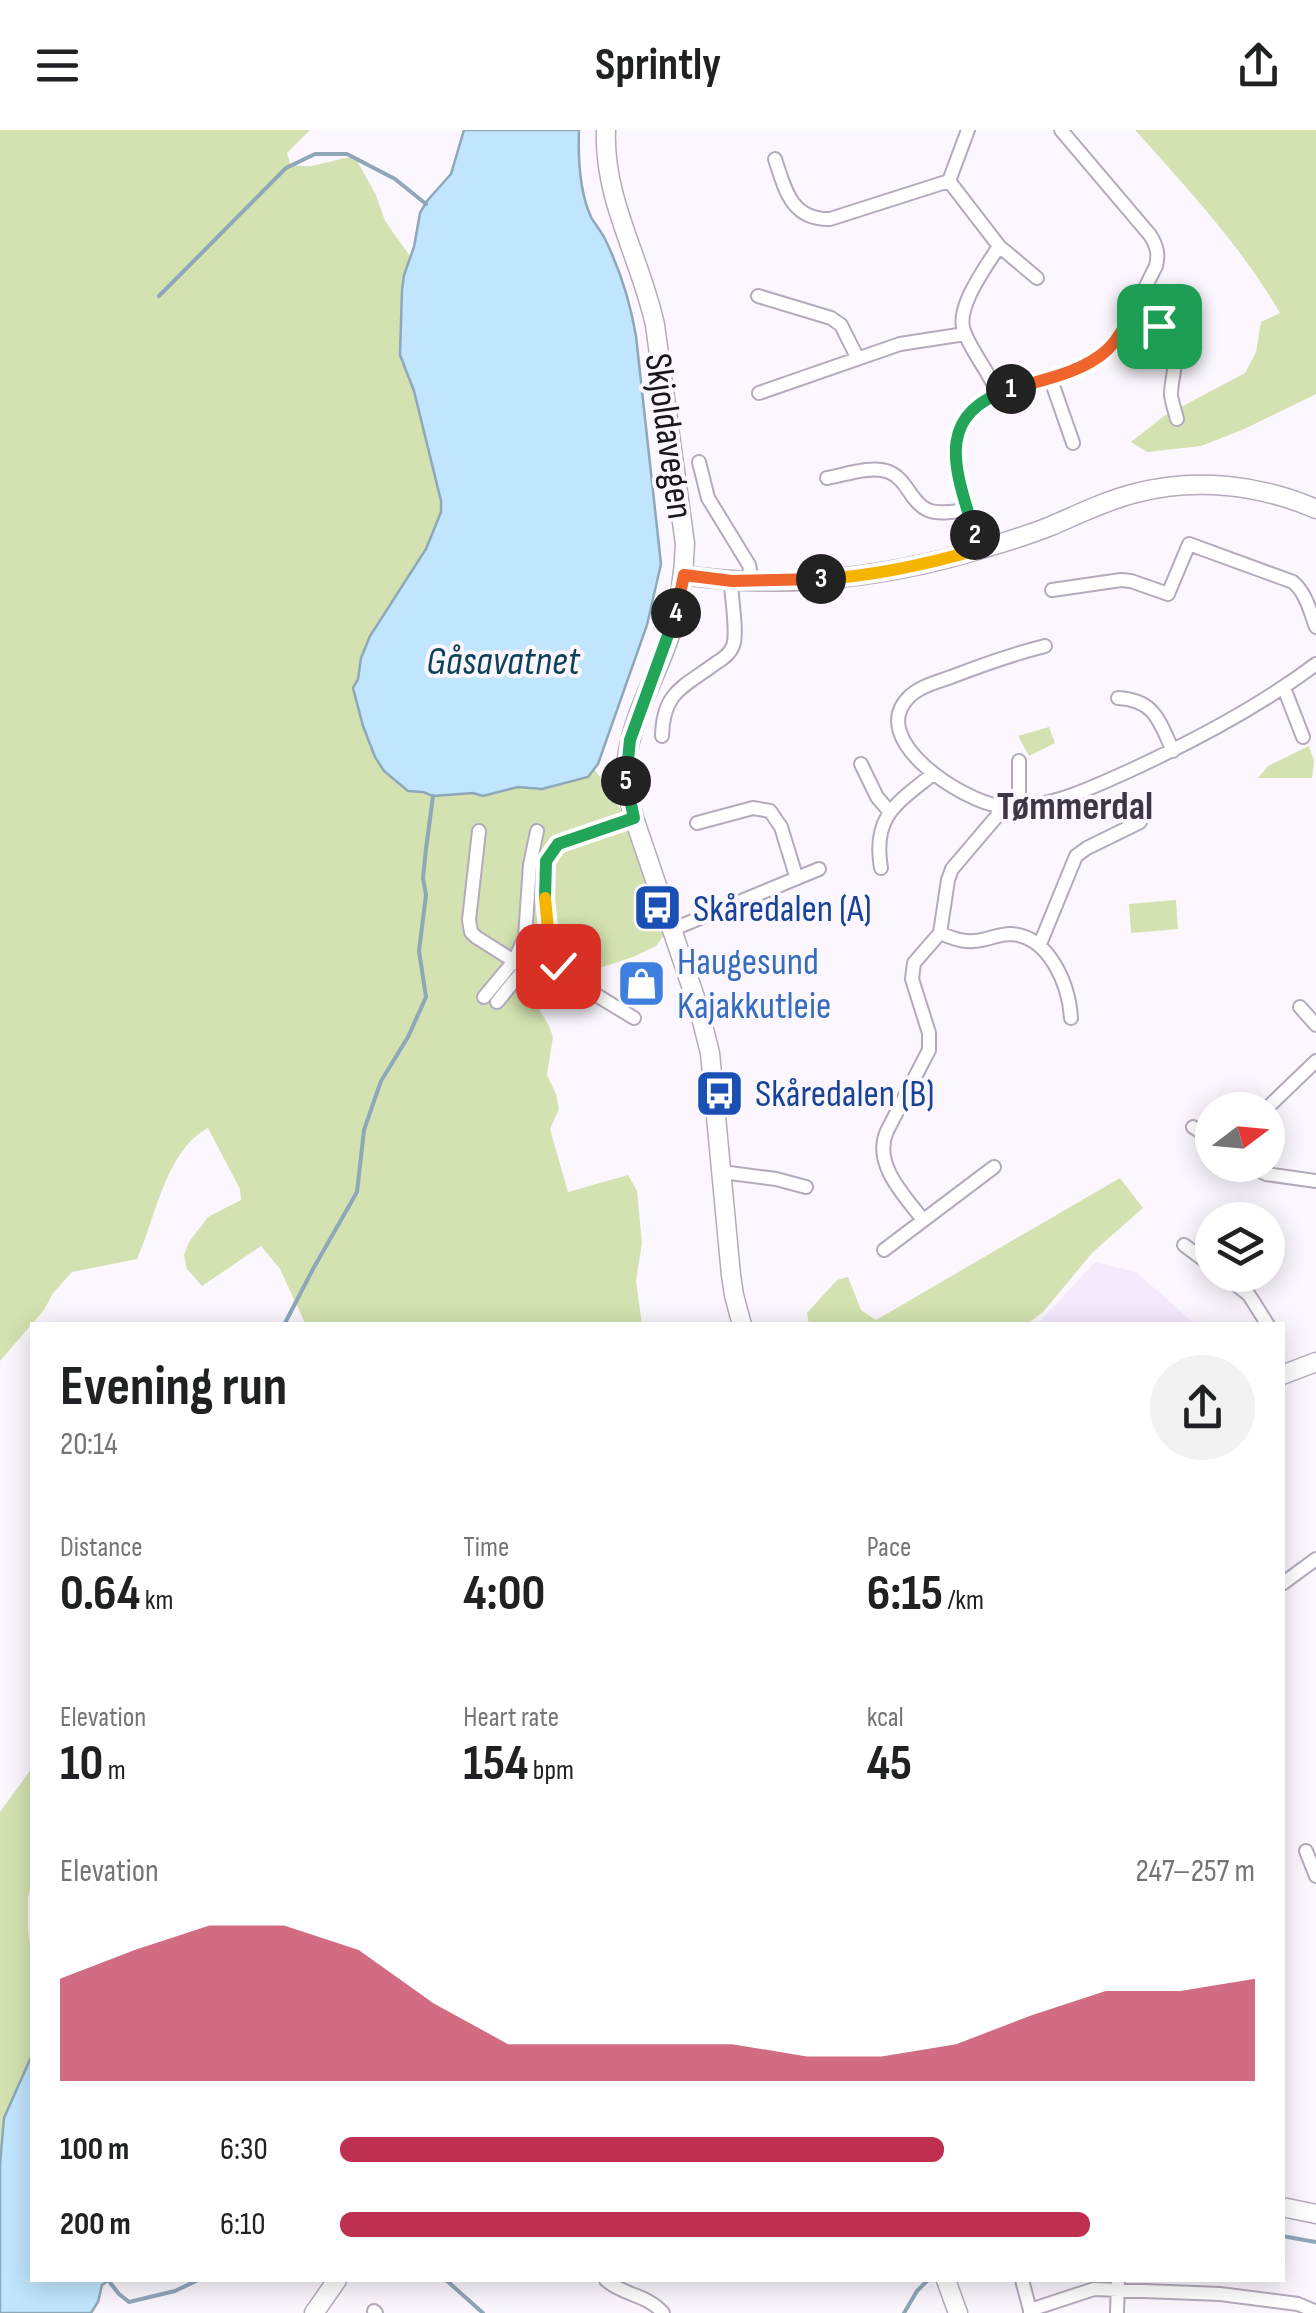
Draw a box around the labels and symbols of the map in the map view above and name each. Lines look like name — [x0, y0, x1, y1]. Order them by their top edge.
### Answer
pin — [1117, 284, 1202, 369]
street label: Skjoldavegen — [635, 350, 702, 522]
pin: 1 — [986, 364, 1036, 414]
pin: 2 — [950, 510, 1000, 560]
pin: 3 — [796, 554, 846, 604]
pin: 4 — [651, 588, 701, 638]
water label: Gåsavatnet — [426, 638, 581, 686]
pin: 5 — [601, 756, 651, 806]
district label: Tømmerdal — [997, 783, 1153, 831]
bus stop icon: Skåredalen (A) — [632, 882, 684, 934]
place label: Skåredalen (A) — [693, 887, 872, 932]
pin — [516, 924, 601, 1009]
place label: Haugesund Kajakkutleie — [677, 940, 831, 1029]
shop icon: Haugesund Kajakkutleie — [616, 957, 668, 1009]
bus stop icon: Skåredalen (B) — [694, 1067, 746, 1119]
place label: Skåredalen (B) — [755, 1072, 934, 1117]
north arrow — [1195, 1092, 1285, 1182]

